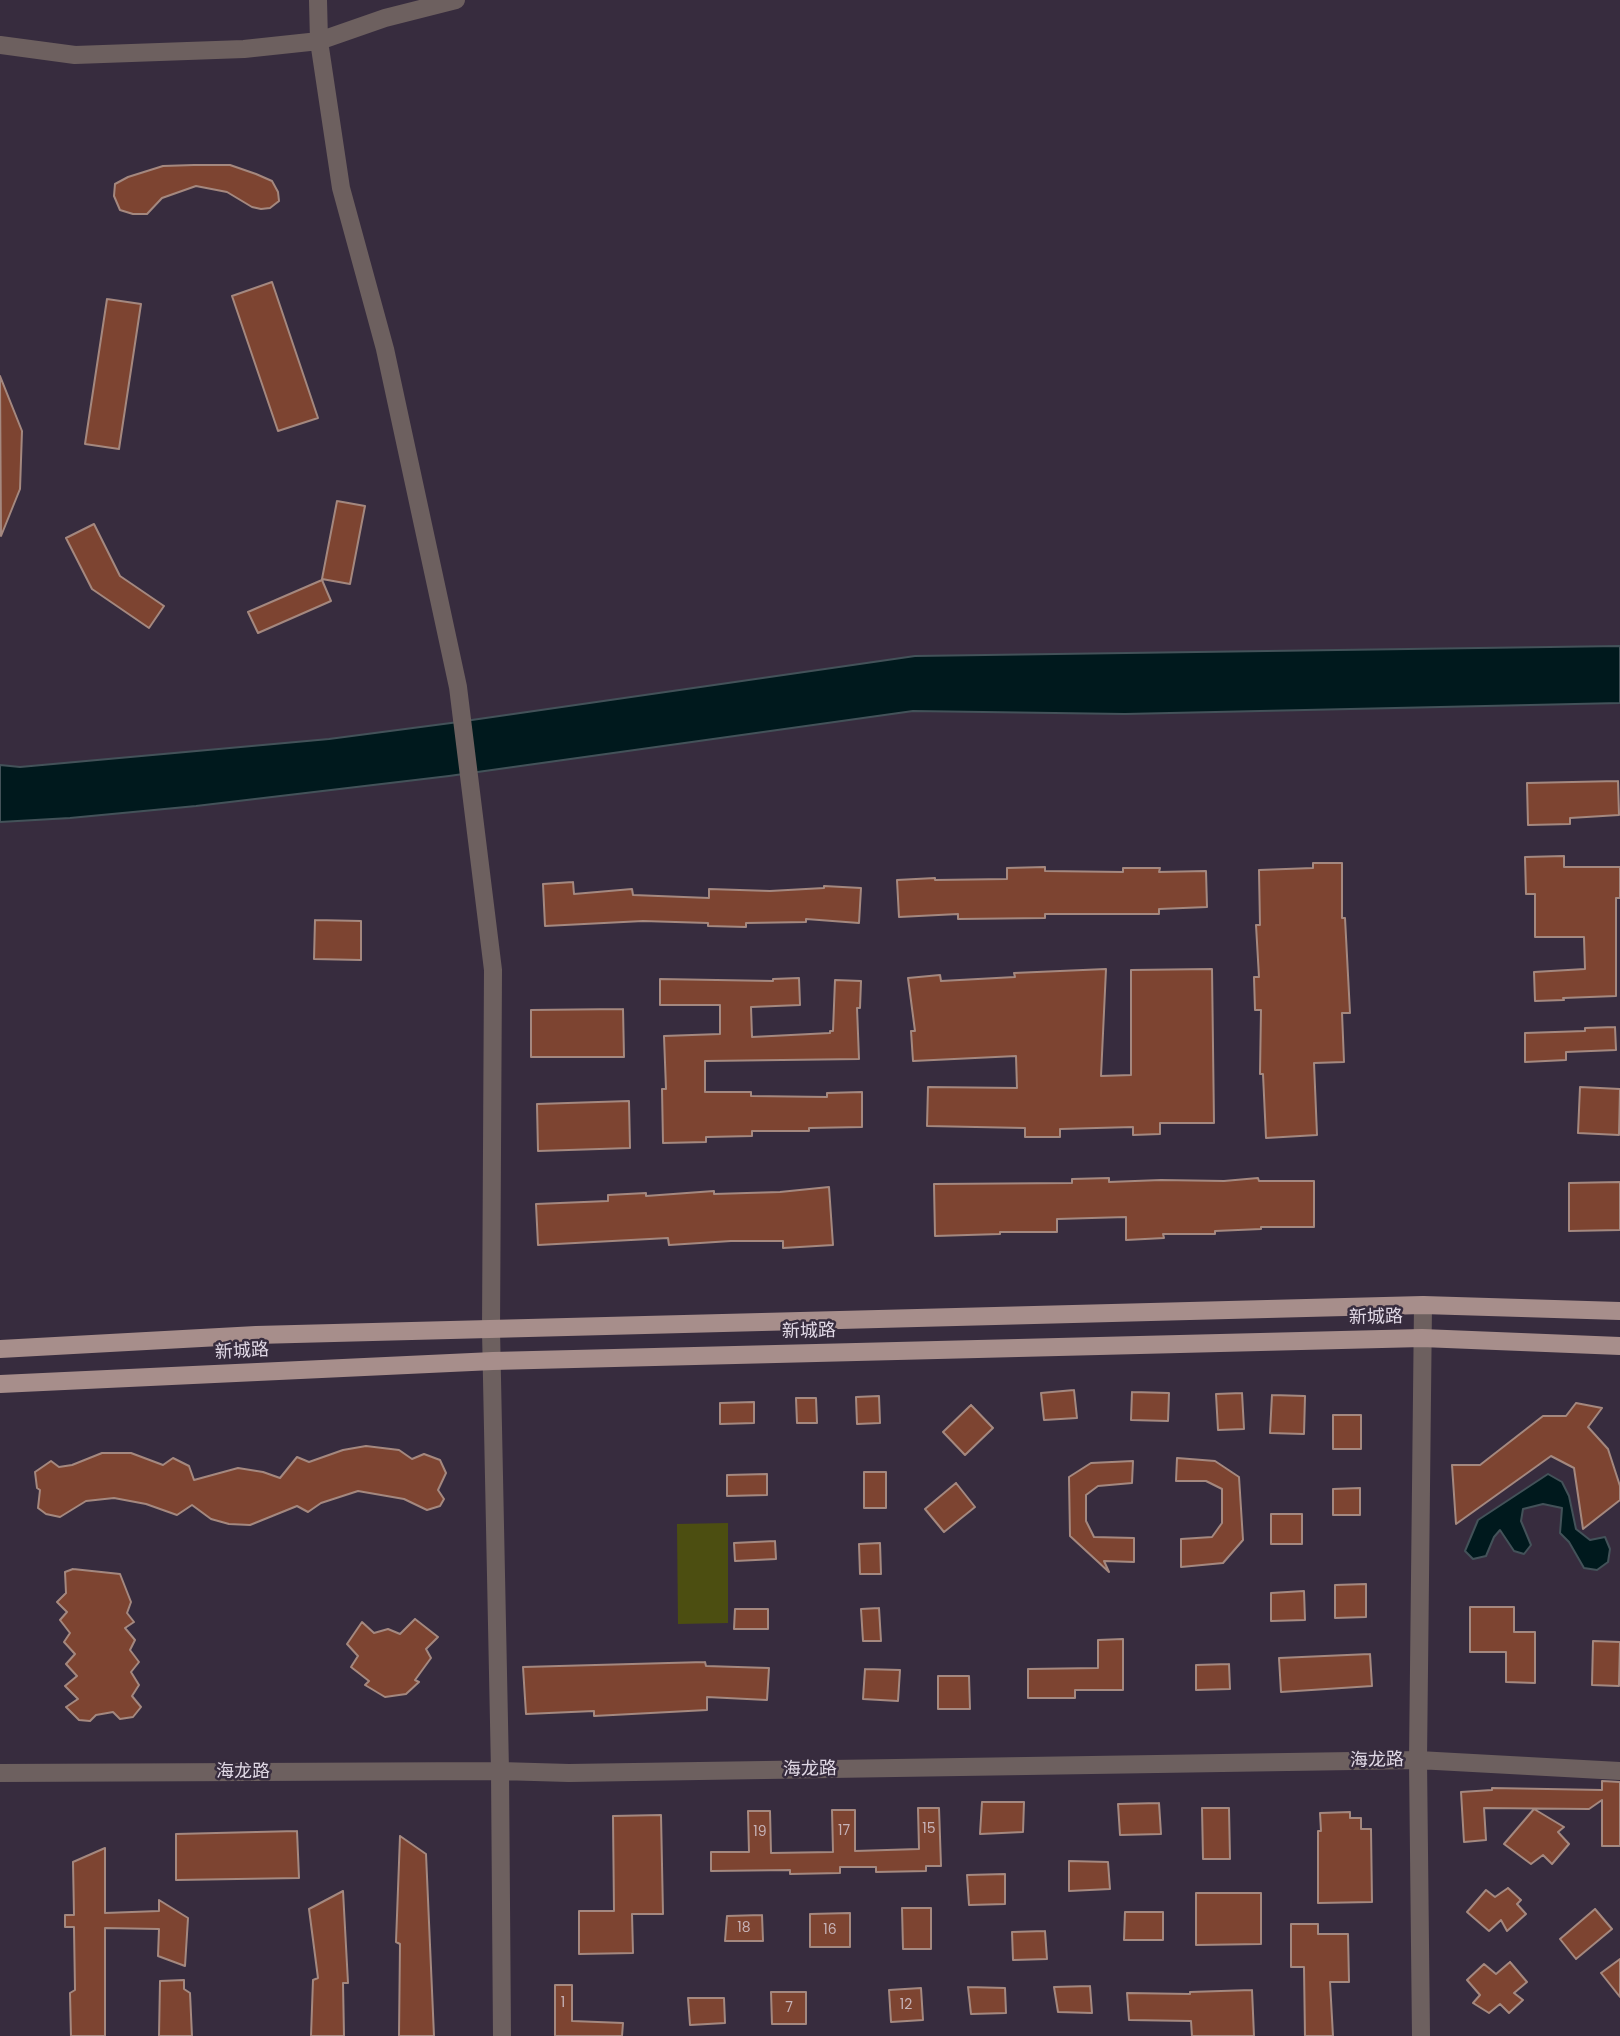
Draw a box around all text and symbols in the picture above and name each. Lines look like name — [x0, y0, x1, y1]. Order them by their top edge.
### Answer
street label: 新城路 — [1349, 1307, 1403, 1329]
street label: 新城路 — [782, 1321, 836, 1343]
street label: 新城路 — [214, 1340, 270, 1364]
street label: 海龙路 — [1350, 1750, 1404, 1772]
street label: 海龙路 — [783, 1759, 837, 1781]
street label: 海龙路 — [216, 1761, 270, 1783]
house number: 15 — [922, 1821, 936, 1837]
house number: 17 — [838, 1823, 850, 1839]
house number: 19 — [753, 1824, 767, 1840]
house number: 18 — [737, 1920, 751, 1936]
house number: 16 — [823, 1922, 837, 1938]
house number: 1 — [561, 1995, 565, 2011]
house number: 12 — [900, 1997, 912, 2013]
house number: 7 — [785, 2000, 793, 2016]

